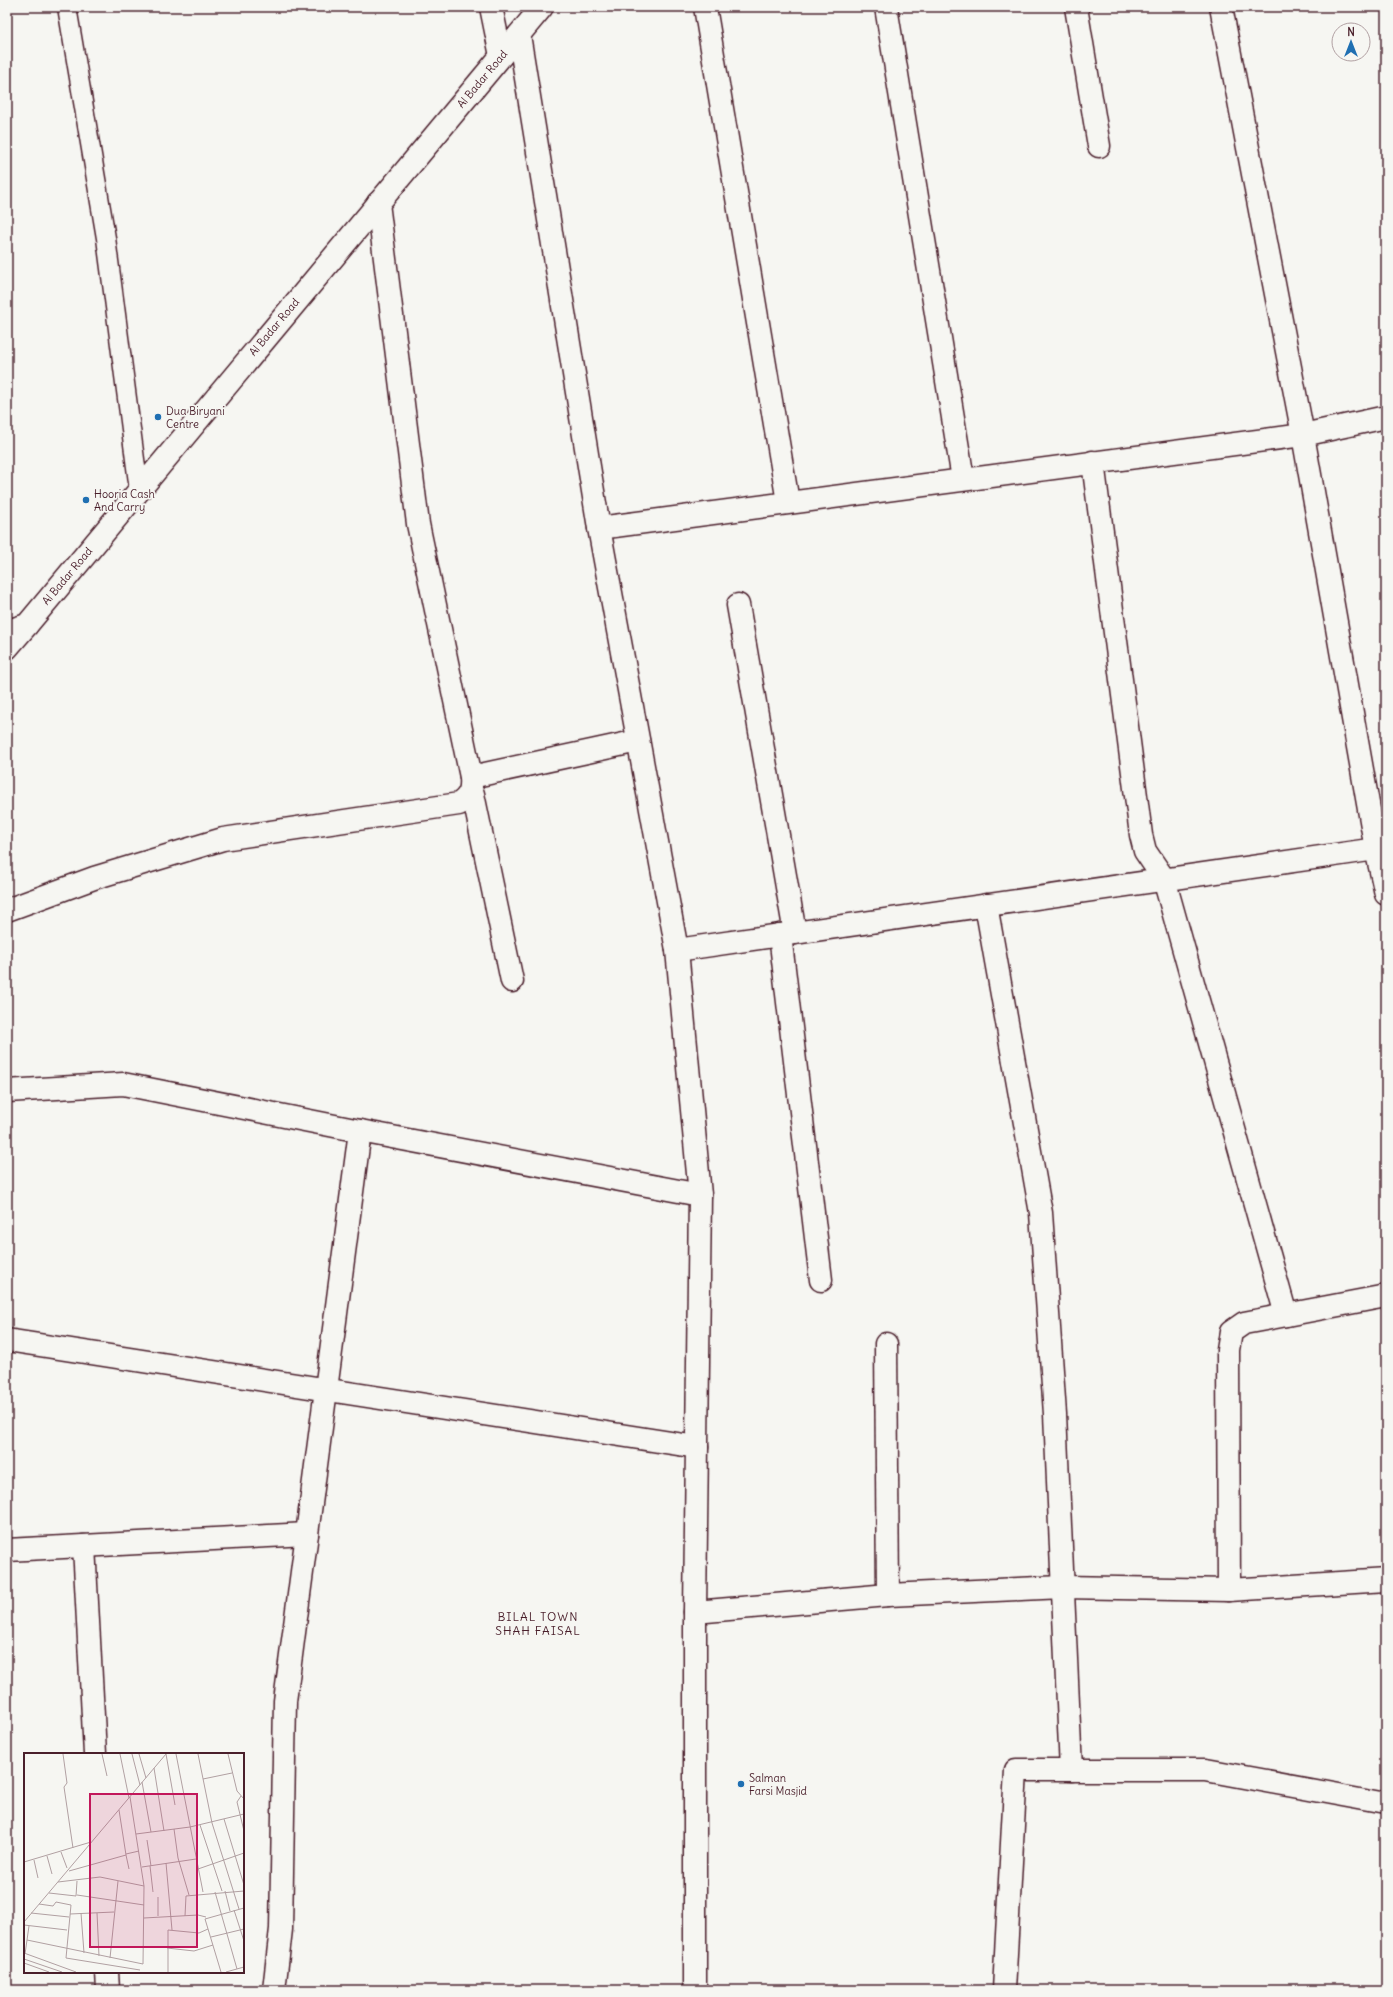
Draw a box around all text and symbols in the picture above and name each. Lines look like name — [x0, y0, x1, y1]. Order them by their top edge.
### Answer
north arrow — [1331, 22, 1371, 62]
text: N — [1347, 25, 1355, 39]
street label: Al Badar Road — [454, 47, 511, 111]
street label: Al Badar Road — [246, 295, 303, 359]
place label: Dua Biryani Centre — [166, 404, 225, 431]
marker: Dua Biryani Centre — [153, 412, 163, 422]
place label: Hooria Cash And Carry — [94, 487, 155, 514]
marker: Hooria Cash And Carry — [81, 495, 91, 505]
street label: Al Badar Road — [39, 544, 96, 608]
district label: BILAL TOWN SHAH FAISAL — [495, 1609, 581, 1638]
inset map — [24, 1753, 244, 1973]
place label: Salman Farsi Masjid — [749, 1771, 808, 1798]
marker: Salman Farsi Masjid — [736, 1779, 746, 1789]

